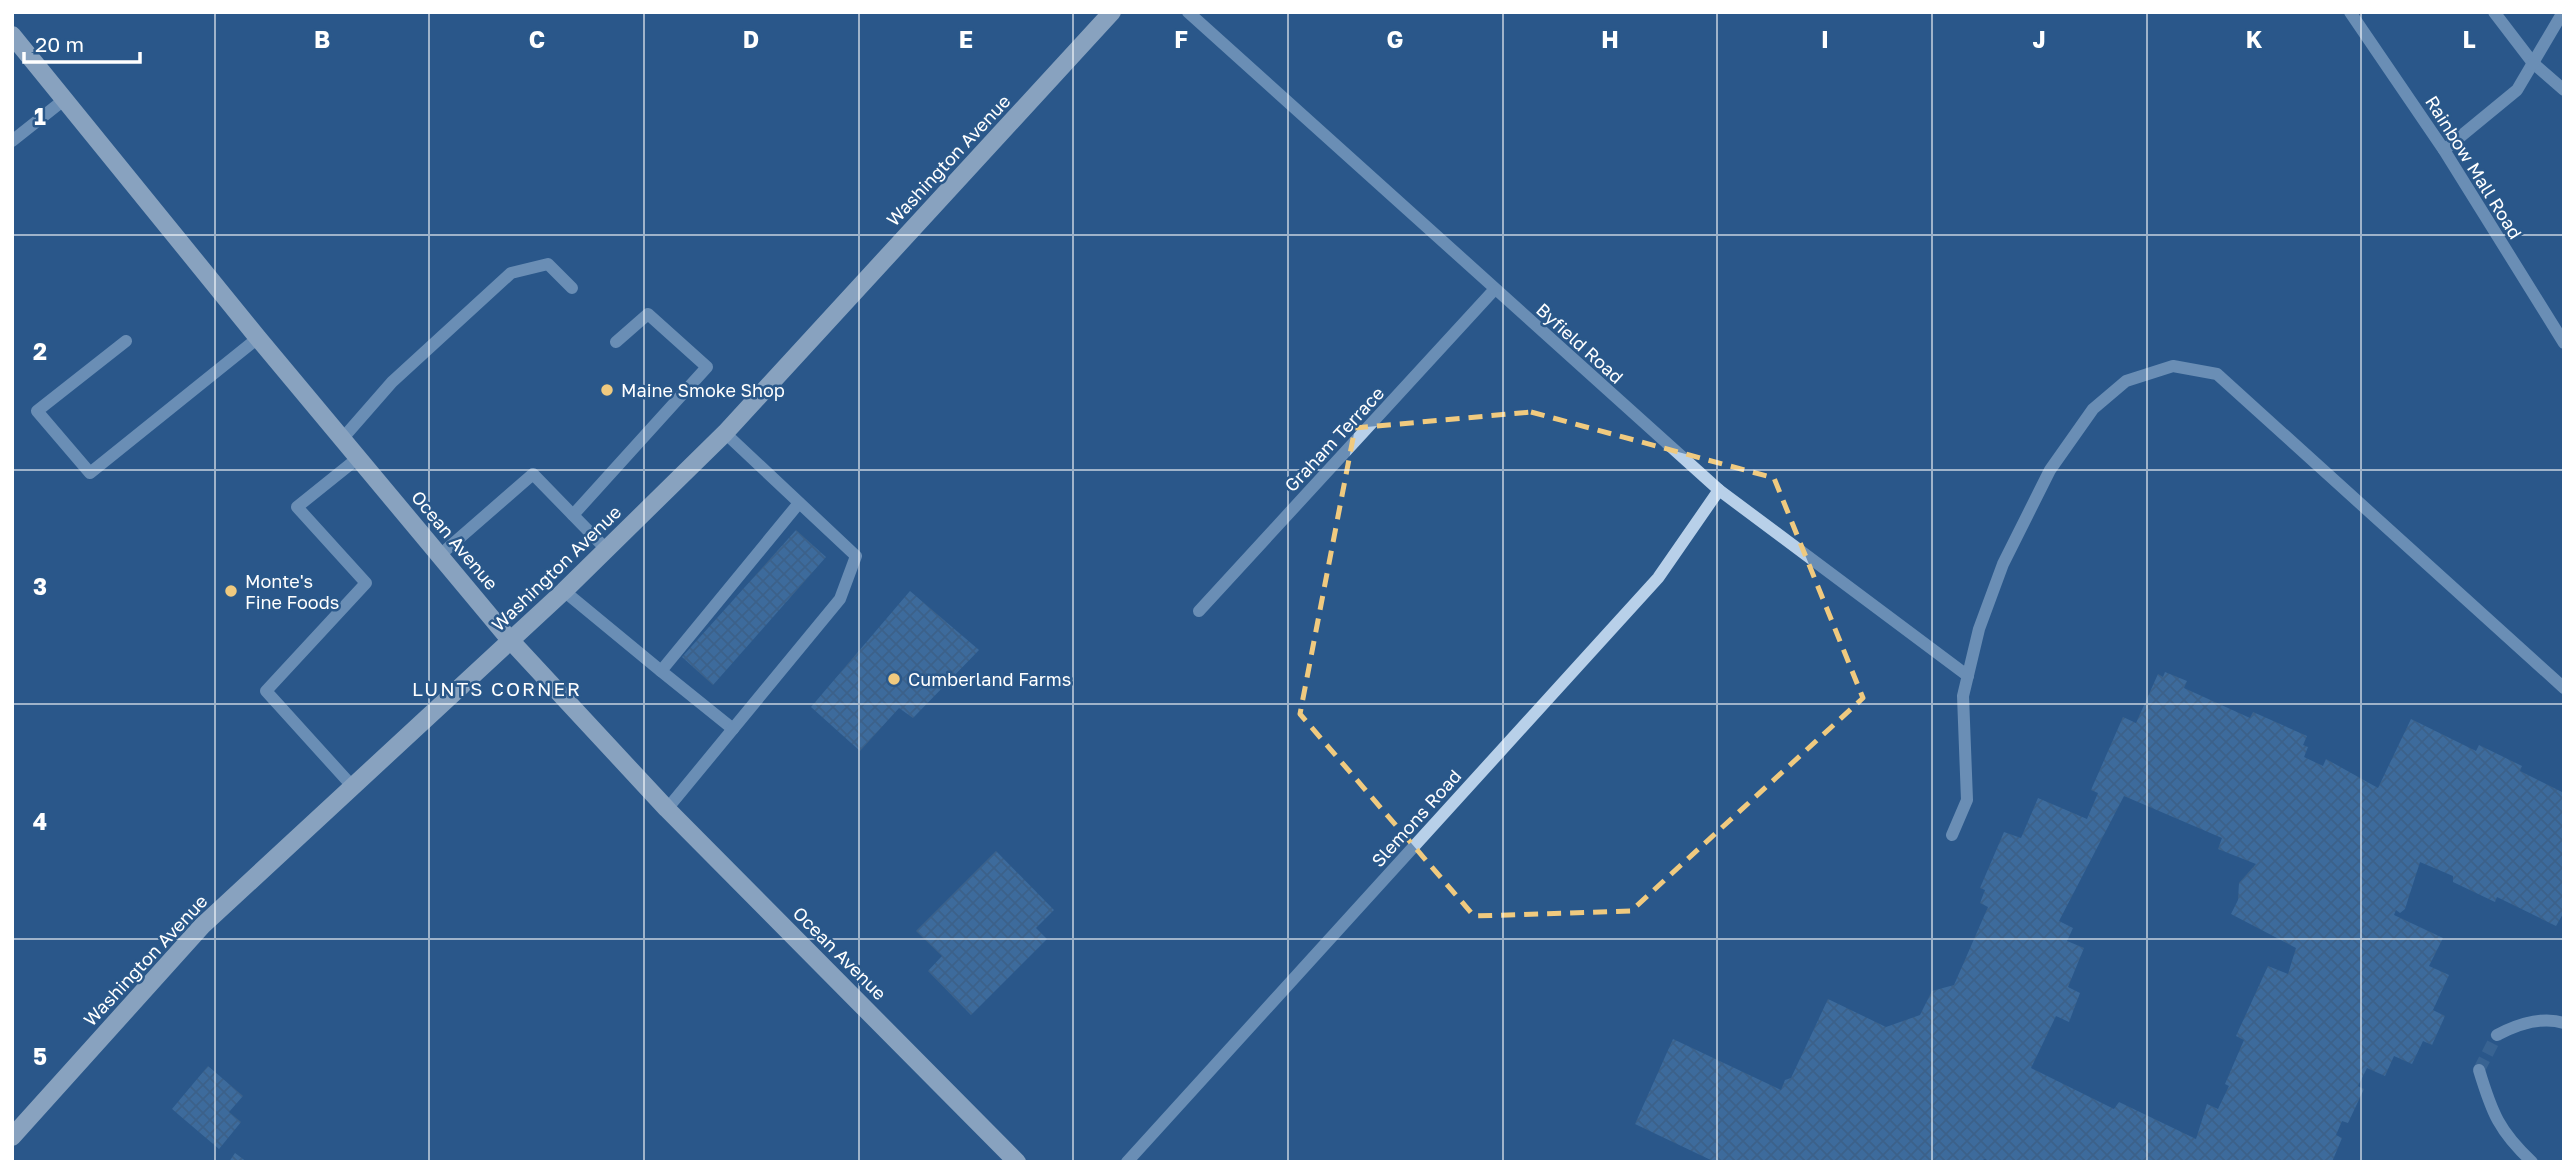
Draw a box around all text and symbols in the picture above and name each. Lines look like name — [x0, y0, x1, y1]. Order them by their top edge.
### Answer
scale bar — [24, 21, 140, 65]
text: B — [314, 25, 330, 53]
text: C — [529, 25, 545, 53]
text: D — [743, 25, 759, 53]
text: E — [959, 25, 973, 53]
text: F — [1174, 25, 1188, 53]
text: G — [1387, 25, 1403, 53]
text: H — [1601, 25, 1619, 53]
text: I — [1821, 25, 1829, 53]
text: J — [2032, 25, 2046, 53]
text: K — [2246, 25, 2263, 53]
text: L — [2462, 25, 2476, 53]
text: 20 m — [35, 31, 84, 57]
street label: Washington Avenue — [882, 90, 1014, 230]
street label: Rainbow Mall Road — [2421, 91, 2527, 243]
text: 1 — [34, 102, 46, 130]
street label: Byfield Road — [1532, 298, 1628, 388]
text: 2 — [33, 337, 47, 365]
place label: Maine Smoke Shop — [621, 379, 785, 401]
marker: Maine Smoke Shop — [599, 382, 615, 398]
street label: Graham Terrace — [1280, 382, 1388, 496]
street label: Ocean Avenue — [407, 486, 503, 594]
street label: Washington Avenue — [487, 501, 625, 635]
place label: Monte's Fine Foods — [245, 570, 339, 613]
text: 3 — [33, 572, 47, 600]
marker: Monte's Fine Foods — [223, 583, 239, 599]
place label: Cumberland Farms — [908, 668, 1071, 690]
marker: Cumberland Farms — [886, 671, 902, 687]
district label: LUNTS CORNER — [412, 677, 582, 700]
street label: Slemons Road — [1367, 765, 1465, 871]
text: 4 — [33, 807, 47, 835]
street label: Washington Avenue — [79, 890, 211, 1030]
street label: Ocean Avenue — [789, 902, 891, 1004]
text: 5 — [33, 1042, 47, 1070]

